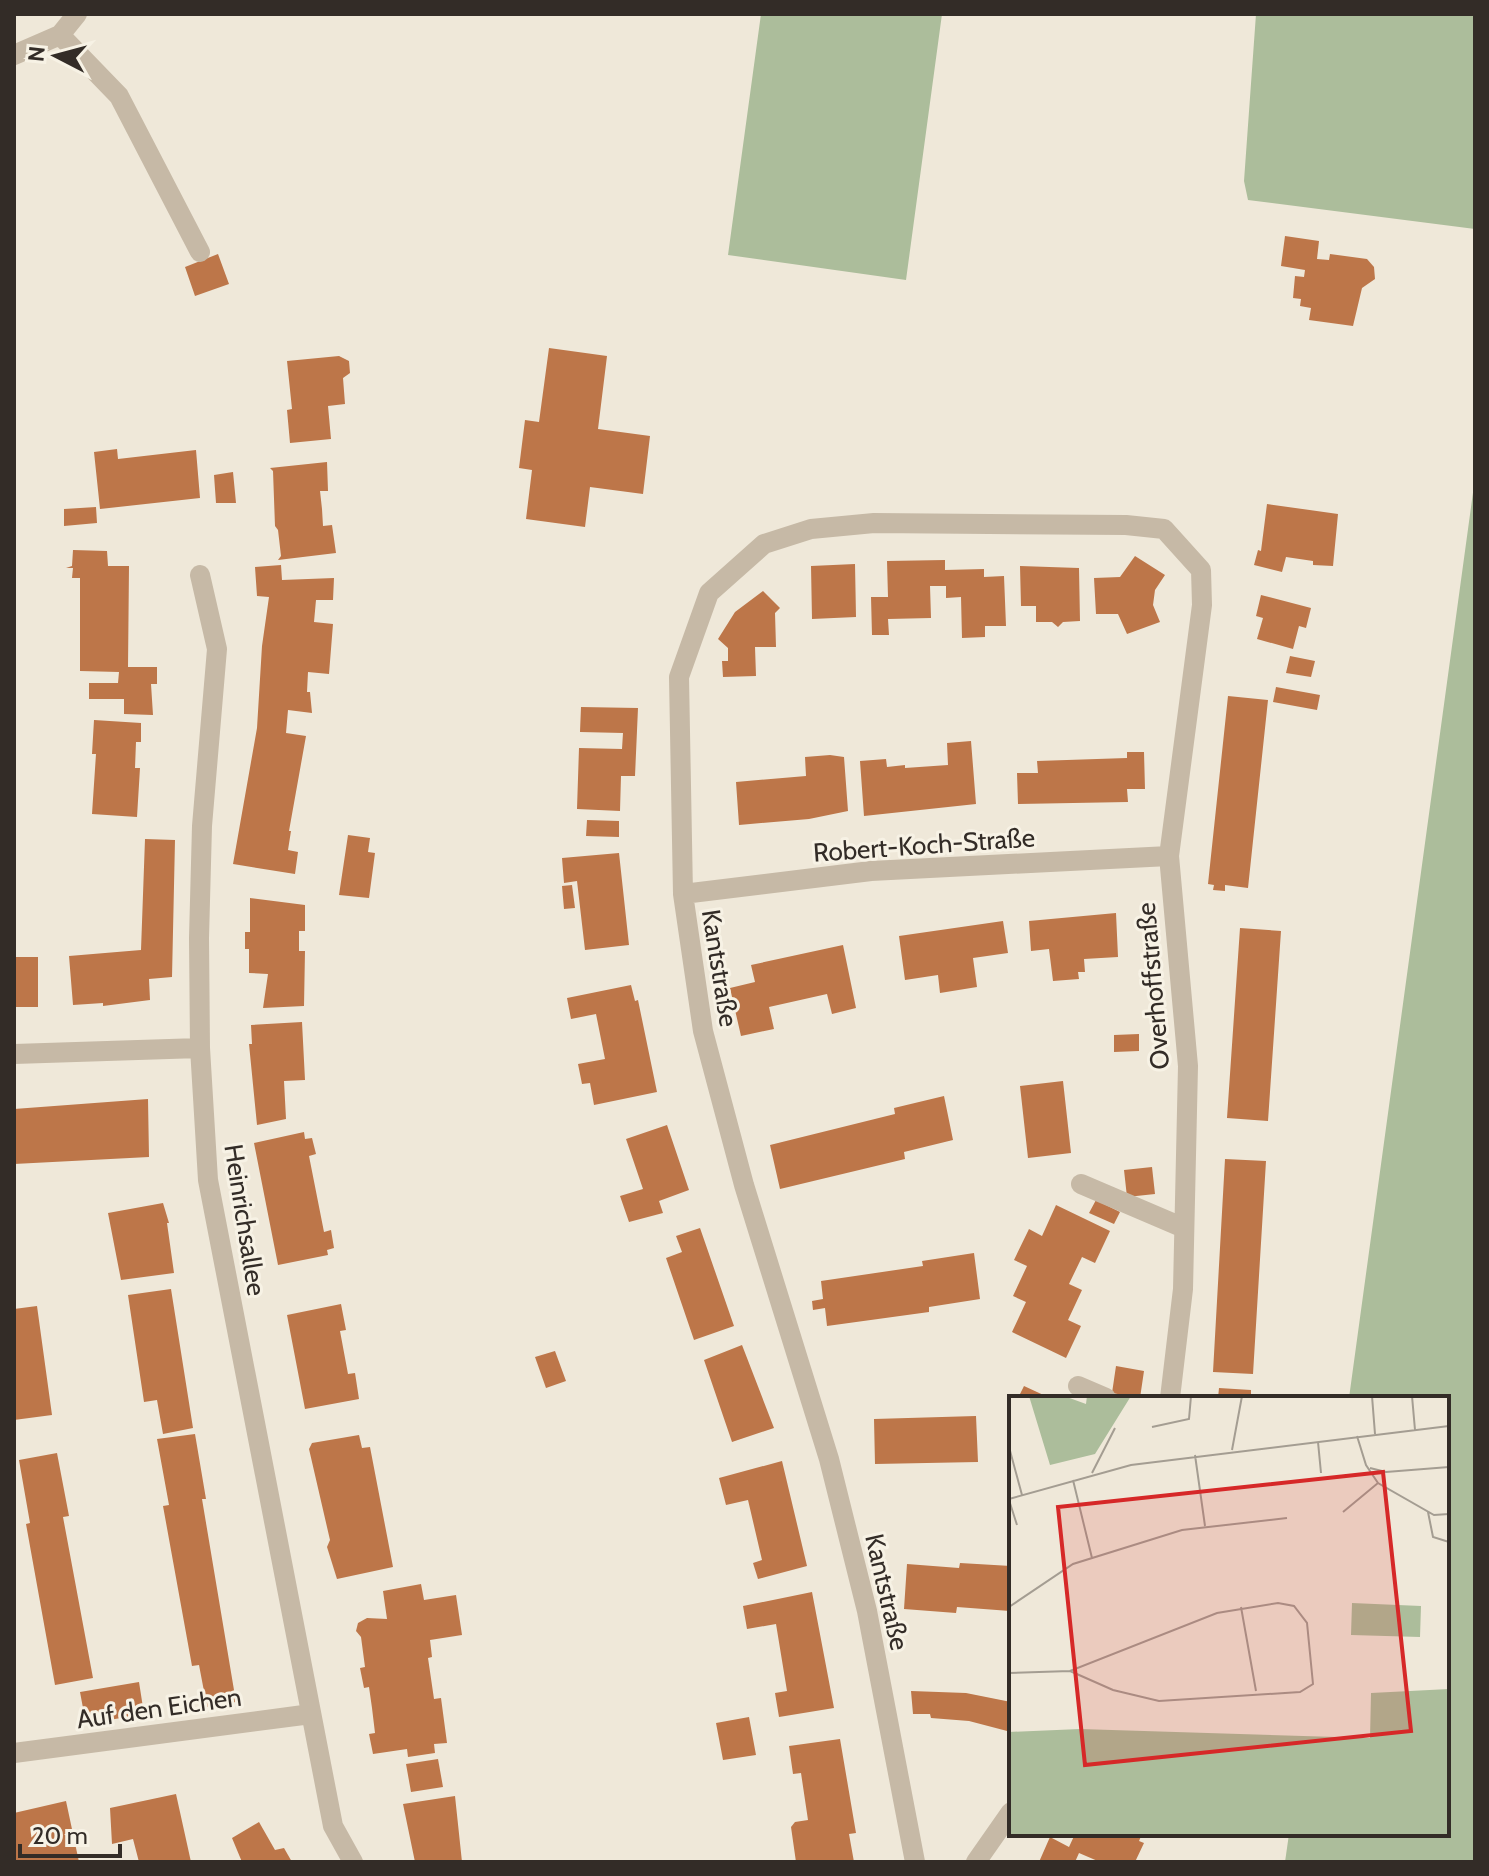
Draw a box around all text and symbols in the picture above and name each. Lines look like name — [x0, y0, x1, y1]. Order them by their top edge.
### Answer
north arrow — [16, 16, 96, 96]
text: N — [22, 45, 51, 63]
street label: Robert-Koch-Straße — [812, 821, 1036, 869]
street label: Overhoffstraße — [1130, 901, 1176, 1071]
street label: Kantstraße — [695, 907, 745, 1029]
street label: Heinrichsallee — [217, 1142, 273, 1298]
inset map — [1009, 1396, 1449, 1836]
street label: Kantstraße — [858, 1531, 916, 1653]
street label: Auf den Eichen — [75, 1681, 243, 1735]
scale bar — [20, 1808, 120, 1858]
text: 20 m — [32, 1821, 88, 1850]

